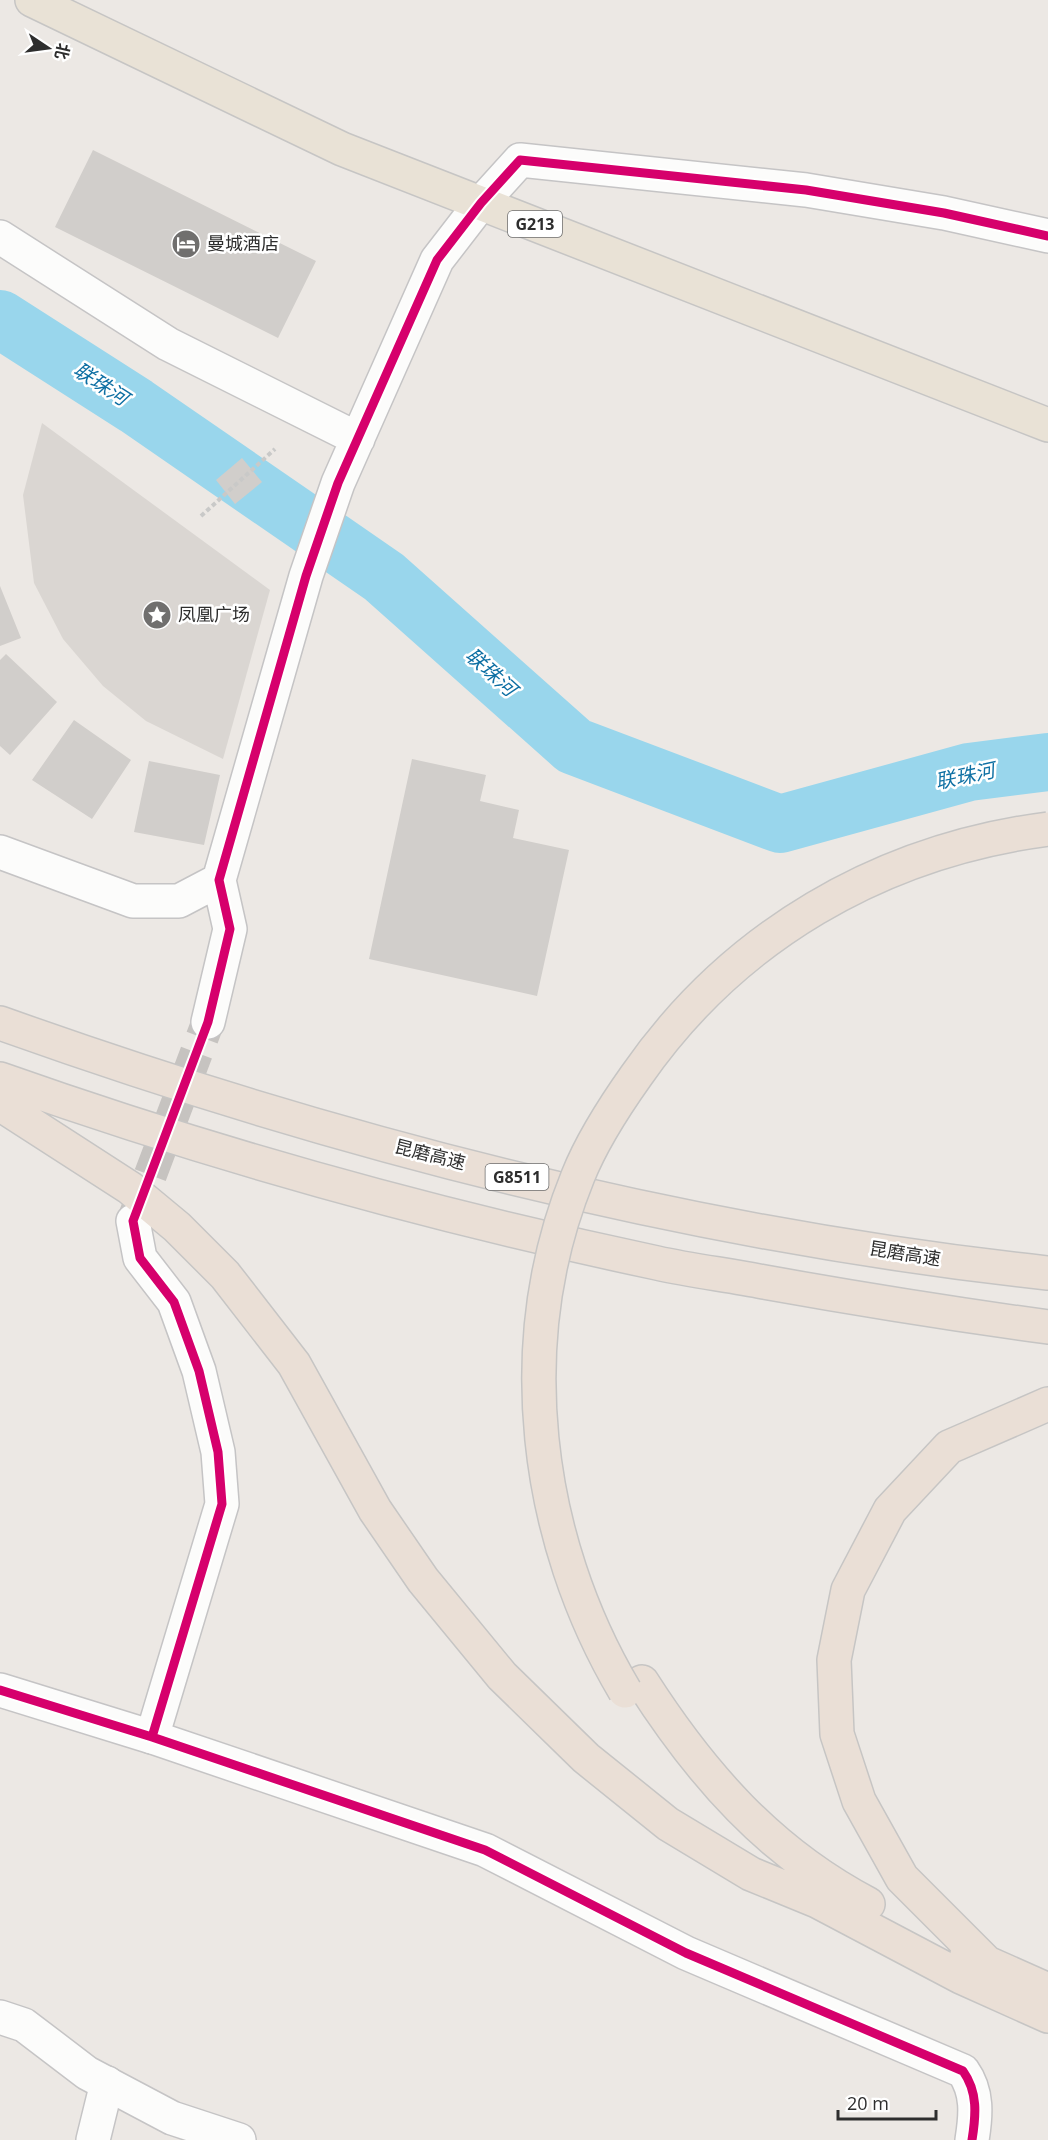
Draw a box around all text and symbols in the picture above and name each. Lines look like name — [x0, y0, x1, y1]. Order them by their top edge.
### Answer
north arrow — [18, 18, 78, 78]
text: 北 — [50, 41, 75, 62]
road number: G213 — [508, 211, 562, 237]
hotel icon: 曼城酒店 — [170, 228, 202, 260]
place label: 曼城酒店 — [207, 231, 279, 255]
water label: 联珠河 — [69, 356, 137, 413]
place icon: 凤凰广场 — [141, 599, 173, 631]
place label: 凤凰广场 — [178, 602, 250, 626]
water label: 联珠河 — [460, 642, 526, 704]
water label: 联珠河 — [933, 755, 1001, 795]
street label: 昆磨高速 — [392, 1134, 468, 1174]
road number: G8511 — [486, 1164, 548, 1190]
street label: 昆磨高速 — [868, 1236, 943, 1270]
scale bar — [838, 2083, 936, 2121]
text: 20 m — [847, 2091, 889, 2115]

